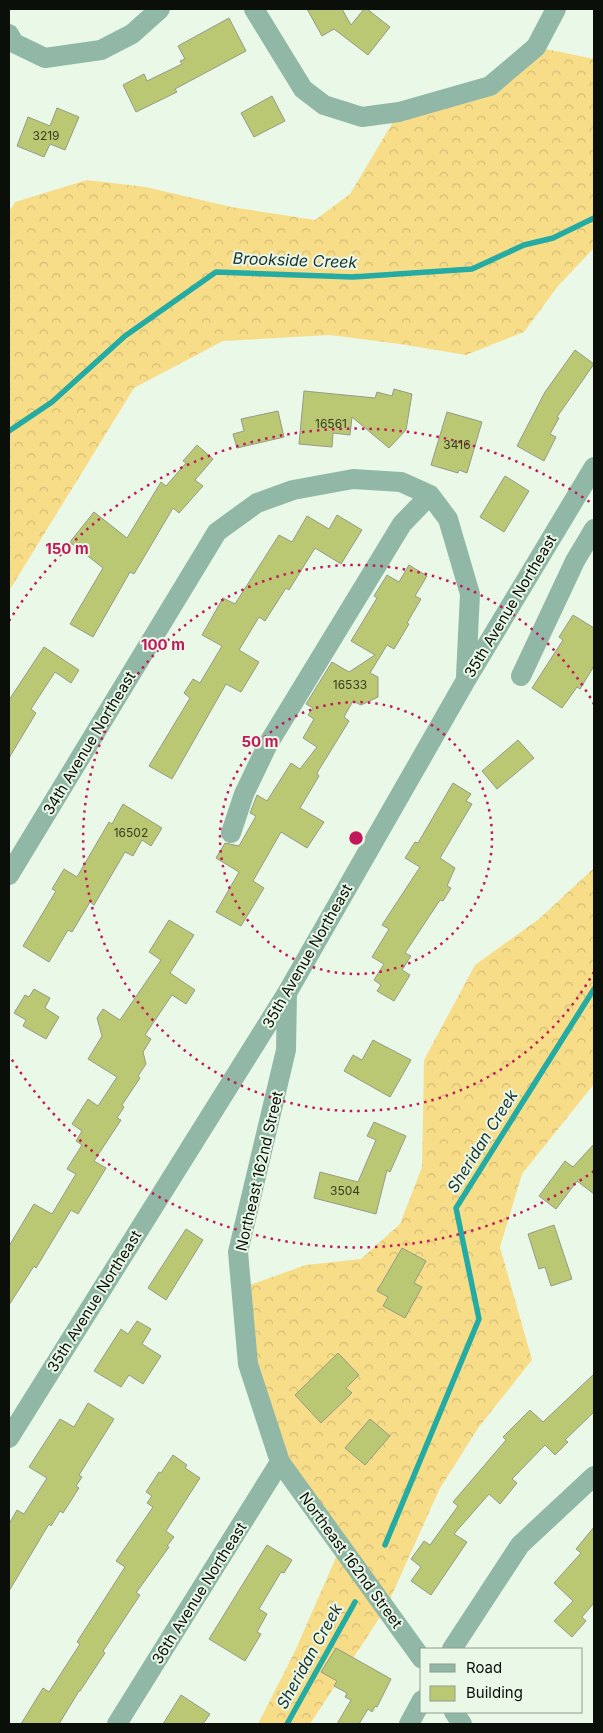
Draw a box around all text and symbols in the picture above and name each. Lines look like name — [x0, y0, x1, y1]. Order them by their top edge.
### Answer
house number: 3219 — [32, 128, 60, 143]
water label: Brookside Creek — [232, 248, 358, 272]
house number: 16561 — [315, 416, 347, 431]
house number: 3416 — [443, 437, 471, 452]
street label: 35th Avenue Northeast — [460, 531, 560, 681]
text: 150 m — [45, 539, 89, 558]
text: 100 m — [141, 635, 185, 654]
street label: 34th Avenue Northeast — [39, 668, 139, 818]
house number: 16533 — [333, 677, 367, 692]
text: 50 m — [242, 732, 278, 751]
house number: 16502 — [114, 825, 148, 840]
centre of rings — [347, 829, 365, 847]
street label: 35th Avenue Northeast — [258, 880, 356, 1032]
water label: Sheridan Creek — [442, 1086, 522, 1196]
street label: Northeast 162nd Street — [231, 1089, 287, 1253]
house number: 3504 — [330, 1183, 360, 1198]
street label: 35th Avenue Northeast — [43, 1227, 145, 1375]
street label: Northeast 162nd Street — [295, 1488, 407, 1632]
street label: 36th Avenue Northeast — [148, 1519, 250, 1667]
water label: Sheridan Creek — [272, 1600, 346, 1712]
legend — [420, 1648, 583, 1713]
text: Road — [466, 1658, 502, 1677]
text: Building — [466, 1683, 523, 1702]

